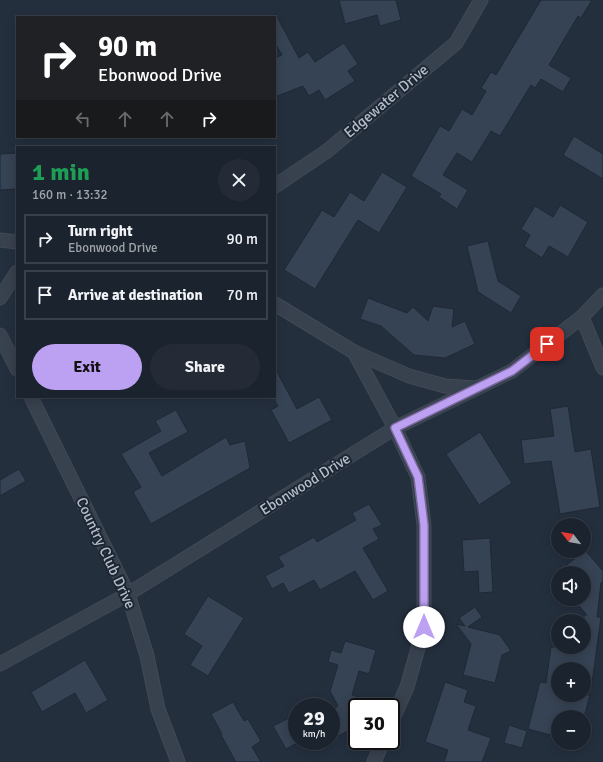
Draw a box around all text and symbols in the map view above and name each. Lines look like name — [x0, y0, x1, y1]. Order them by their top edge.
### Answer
text: 90 m — [98, 30, 157, 64]
icon: right — [32, 32, 84, 84]
street label: Edgewater Drive — [340, 60, 432, 142]
text: Ebonwood Drive — [98, 64, 222, 86]
icon: left — [72, 108, 94, 130]
icon: ahead — [114, 108, 136, 130]
icon: ahead — [156, 108, 178, 130]
icon: right — [198, 108, 220, 130]
text: 1 min — [32, 157, 90, 187]
button: close — [218, 159, 260, 201]
text: 160 m · 13:32 — [32, 187, 108, 203]
text: Turn right — [68, 222, 133, 240]
icon: right — [34, 228, 56, 250]
text: 90 m — [227, 230, 258, 248]
text: Ebonwood Drive — [68, 240, 157, 256]
icon: arrive — [34, 284, 56, 306]
text: Arrive at destination — [68, 286, 203, 304]
text: 70 m — [227, 286, 258, 304]
pin — [530, 327, 564, 361]
icon: arrive — [536, 333, 558, 355]
button: Exit — [32, 344, 142, 390]
button: Share — [150, 344, 260, 390]
street label: Ebonwood Drive — [256, 449, 354, 519]
street label: Country Club Drive — [72, 494, 140, 612]
north arrow — [551, 518, 591, 558]
map controls — [551, 518, 591, 750]
button: sound — [551, 566, 591, 606]
position arrow — [403, 606, 445, 648]
button: search — [551, 614, 591, 654]
button: + — [551, 662, 591, 702]
speed limit sign: 30 — [348, 698, 400, 750]
text: 29 — [303, 706, 325, 731]
button: − — [551, 710, 591, 750]
text: km/h — [303, 728, 325, 740]

